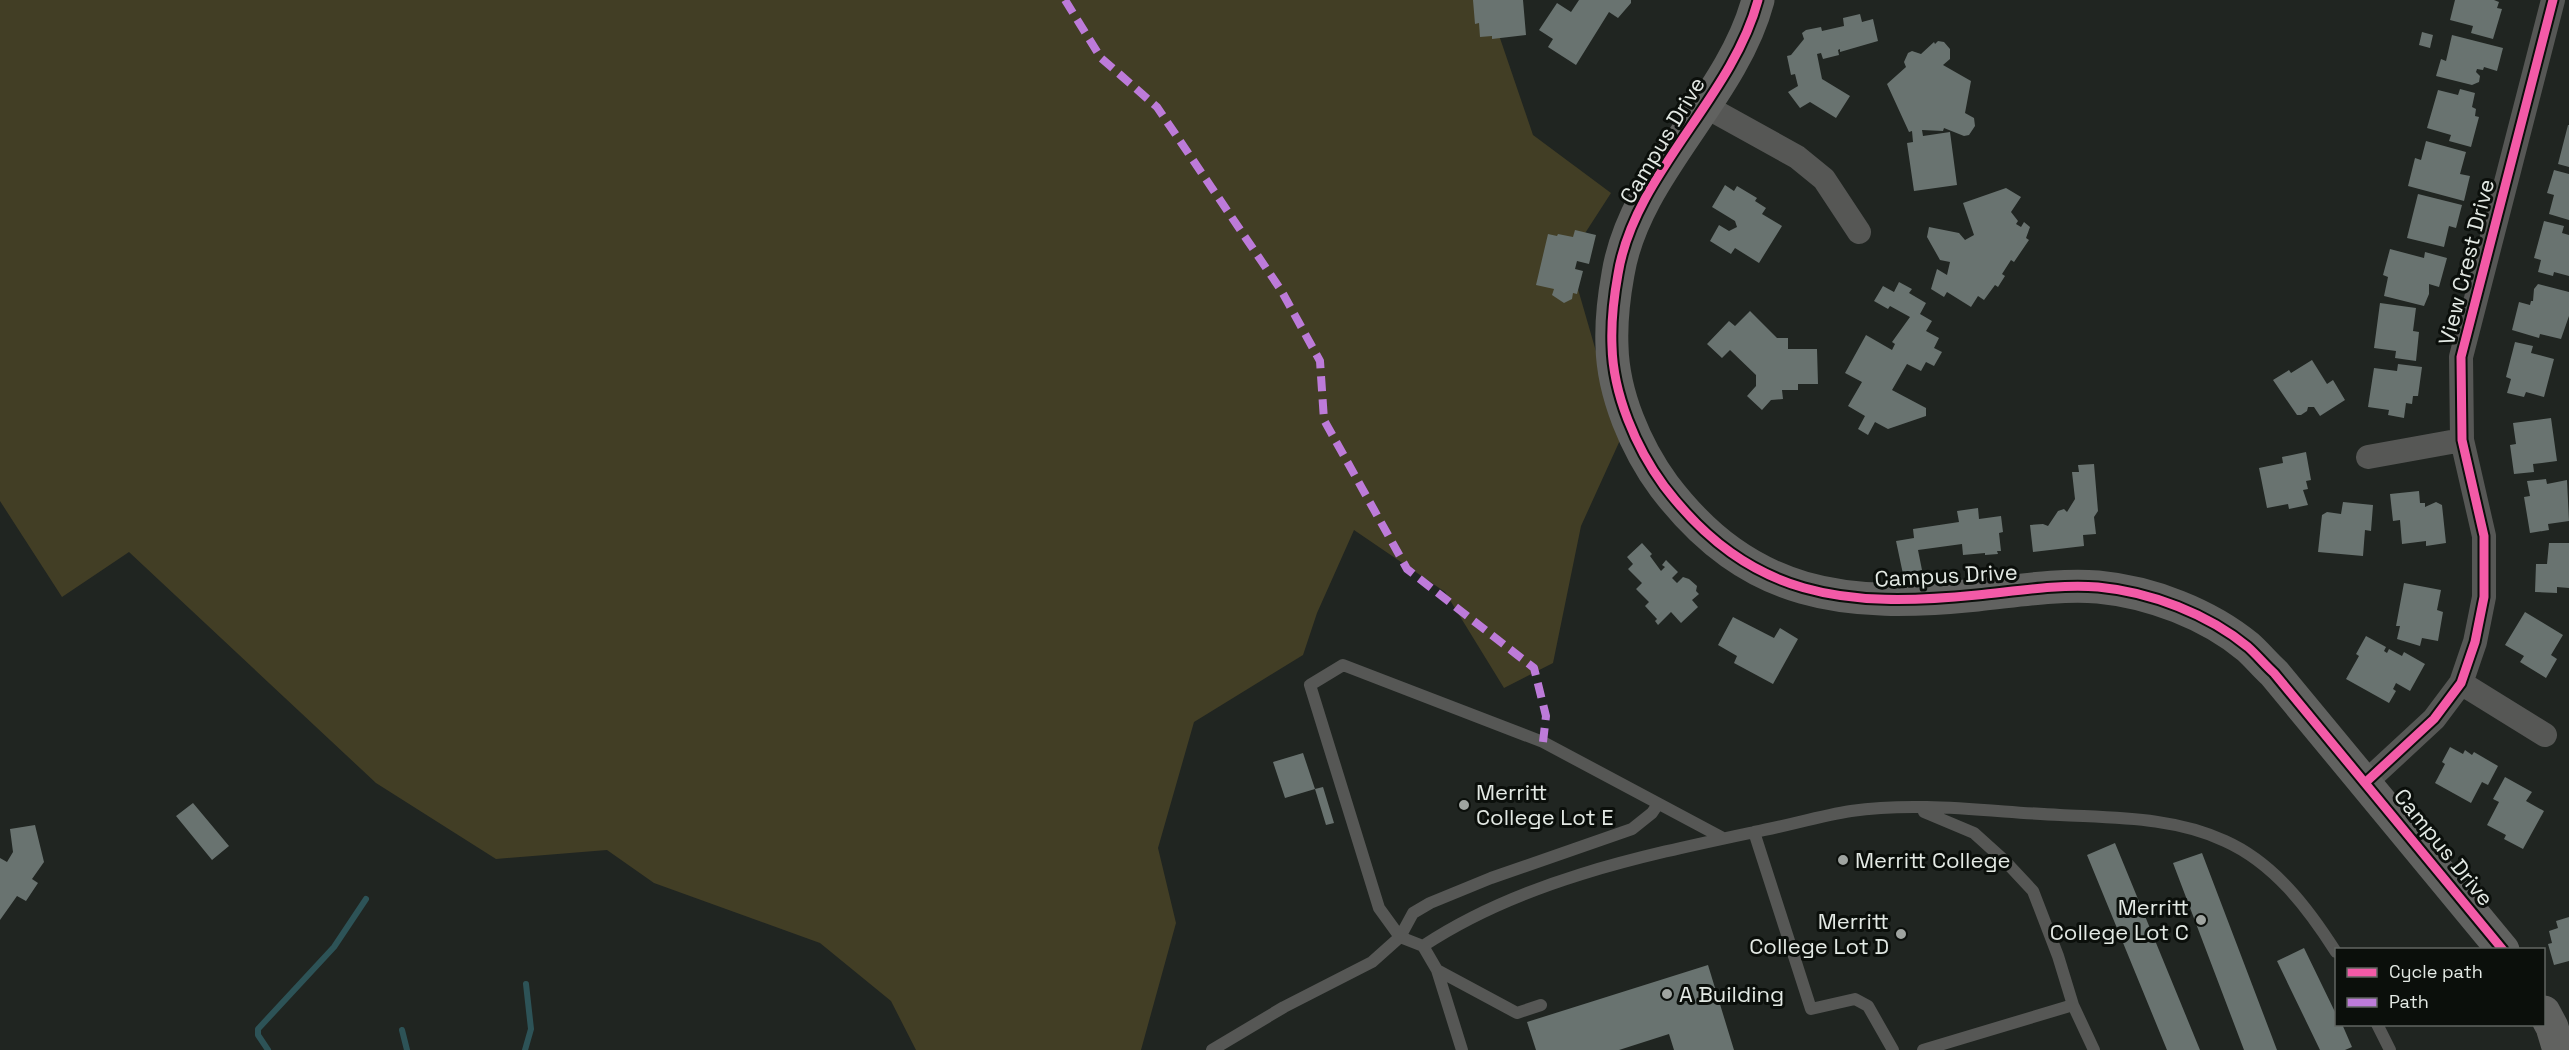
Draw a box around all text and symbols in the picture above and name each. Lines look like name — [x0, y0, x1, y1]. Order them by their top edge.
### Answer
street label: Campus Drive — [1613, 71, 1711, 209]
street label: View Crest Drive — [2432, 176, 2500, 348]
street label: Campus Drive — [1874, 557, 2018, 593]
place label: Merritt College Lot E — [1476, 778, 1614, 831]
street label: Campus Drive — [2388, 783, 2500, 911]
marker: Merritt College Lot E — [1457, 798, 1471, 812]
place label: Merritt College — [1855, 846, 2011, 874]
marker: Merritt College — [1836, 853, 1850, 867]
place label: Merritt College Lot C — [2050, 893, 2189, 946]
place label: Merritt College Lot D — [1749, 907, 1889, 960]
marker: Merritt College Lot C — [2194, 913, 2208, 927]
marker: Merritt College Lot D — [1894, 927, 1908, 941]
legend — [2335, 948, 2545, 1026]
text: Cycle path — [2389, 960, 2483, 983]
place label: A Building — [1679, 980, 1784, 1008]
marker: A Building — [1660, 987, 1674, 1001]
text: Path — [2389, 990, 2429, 1013]

